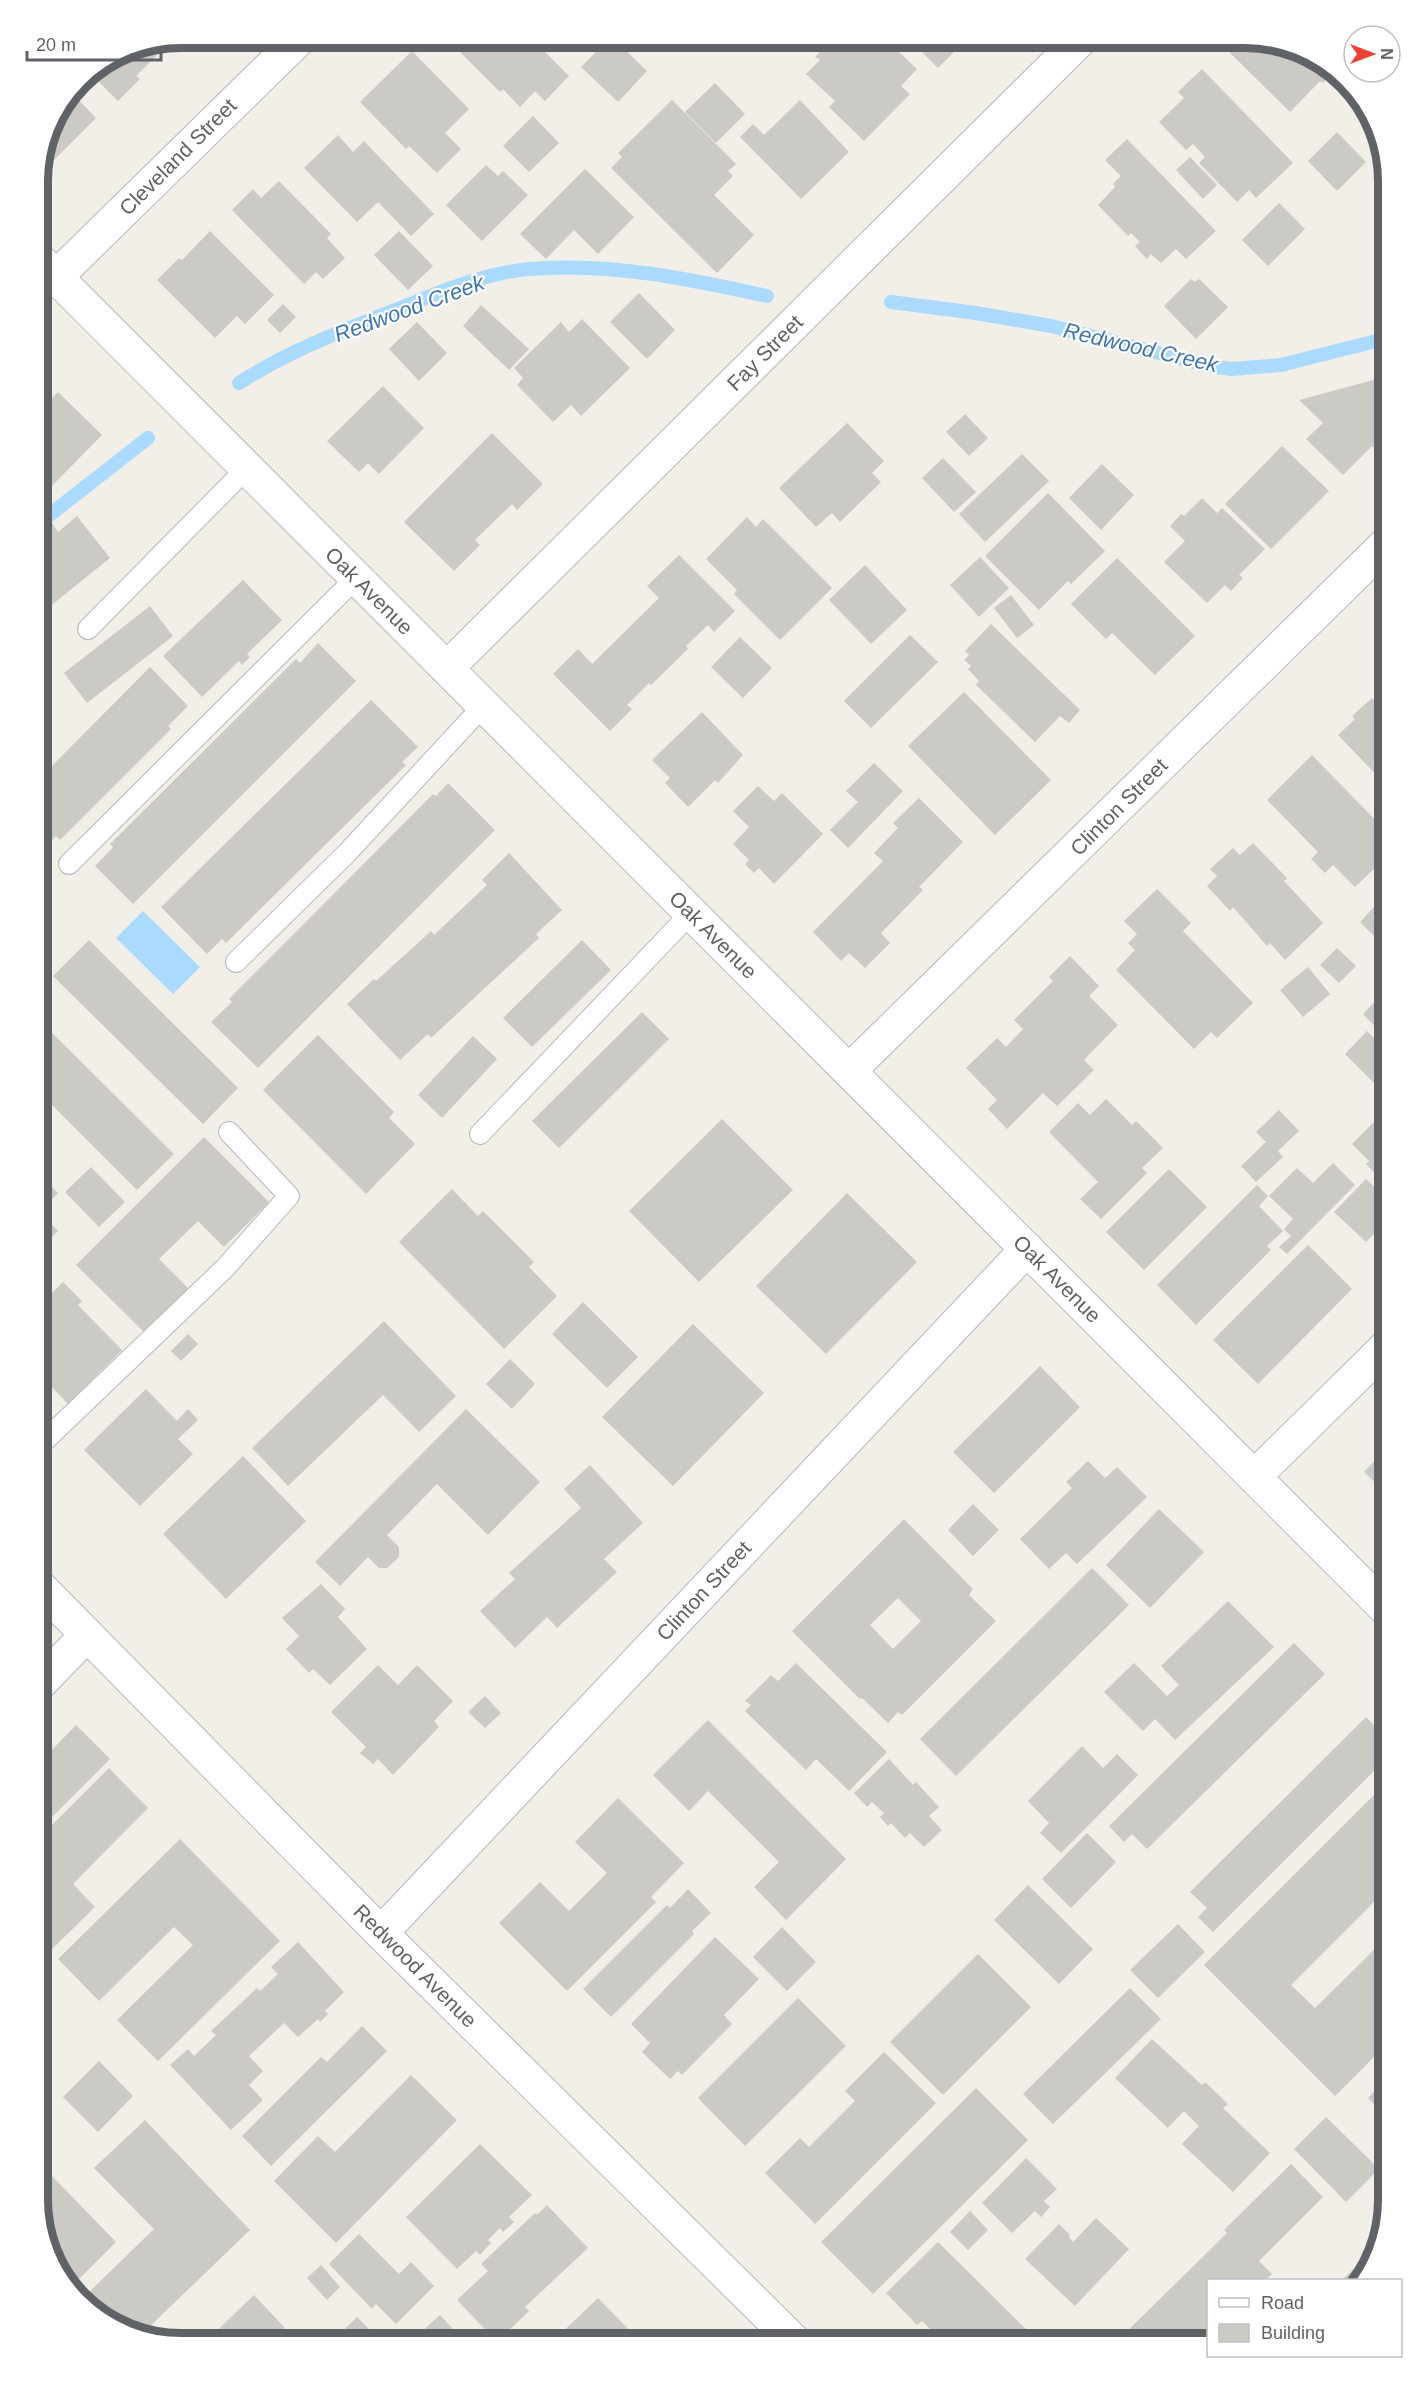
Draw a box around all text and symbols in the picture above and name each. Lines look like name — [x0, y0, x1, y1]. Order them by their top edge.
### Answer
scale bar — [27, 24, 160, 62]
north arrow — [1342, 24, 1402, 84]
text: 20 m — [36, 35, 76, 55]
text: N — [1378, 48, 1395, 60]
street label: Cleveland Street — [115, 94, 241, 220]
water label: Redwood Creek — [331, 269, 489, 347]
street label: Fay Street — [722, 310, 807, 395]
water label: Redwood Creek — [1061, 318, 1222, 378]
street label: Oak Avenue — [321, 542, 418, 639]
street label: Clinton Street — [1066, 753, 1172, 860]
street label: Oak Avenue — [665, 886, 762, 983]
street label: Oak Avenue — [1009, 1230, 1106, 1327]
street label: Clinton Street — [652, 1536, 756, 1645]
street label: Redwood Avenue — [349, 1899, 482, 2032]
legend — [1207, 2279, 1402, 2357]
text: Road — [1261, 2293, 1304, 2313]
text: Building — [1261, 2323, 1325, 2343]

